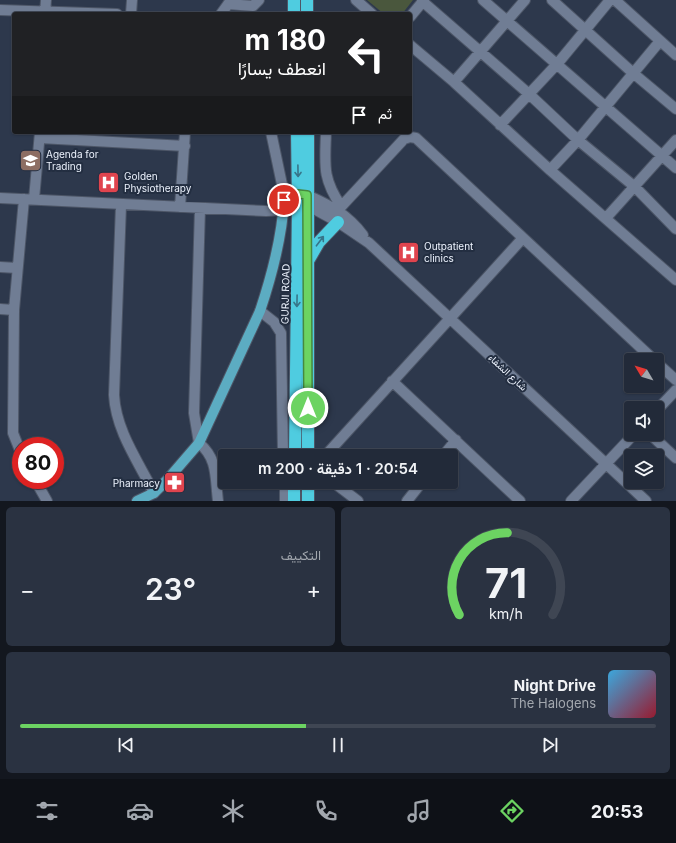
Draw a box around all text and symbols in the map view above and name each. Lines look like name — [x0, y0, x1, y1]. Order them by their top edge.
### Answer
text: 180 m — [245, 23, 326, 57]
icon: left — [340, 28, 392, 80]
text: انعطف يسارًا — [238, 58, 326, 79]
icon: arrive — [348, 104, 370, 126]
text: ثم — [378, 104, 392, 123]
school or university icon: Agenda for Trading — [18, 147, 44, 173]
place label: Agenda for Trading — [46, 148, 99, 172]
one-way arrow — [294, 164, 302, 177]
hospital icon: Golden Physiotherapy — [96, 169, 122, 195]
place label: Golden Physiotherapy — [124, 170, 192, 194]
pin — [267, 183, 301, 217]
icon: arrive — [273, 189, 295, 211]
one-way arrow — [316, 236, 325, 247]
hospital icon: Outpatient clinics — [395, 239, 421, 265]
place label: Outpatient clinics — [424, 240, 474, 264]
street label: GURJI ROAD — [278, 264, 292, 324]
one-way arrow — [293, 294, 301, 307]
street label: شارع الشفاء — [486, 351, 530, 394]
north arrow — [624, 353, 664, 393]
map controls — [624, 353, 664, 489]
position arrow — [287, 387, 329, 429]
button: sound — [624, 401, 664, 441]
speed limit sign: 80 — [12, 437, 64, 489]
button: layers — [624, 449, 664, 489]
text: 20:54 · 1 دقيقة · 200 m — [258, 459, 418, 478]
pharmacy icon: Pharmacy — [162, 470, 188, 496]
place label: Pharmacy — [113, 477, 160, 489]
text: التكييف — [281, 547, 321, 563]
text: 71 — [484, 557, 527, 607]
text: 23° — [145, 571, 196, 607]
text: − — [20, 577, 35, 603]
text: + — [306, 577, 321, 603]
text: km/h — [489, 604, 522, 621]
text: Night Drive — [514, 676, 596, 695]
text: The Halogens — [511, 695, 596, 711]
icon: previous — [115, 734, 137, 756]
icon: pause — [327, 734, 349, 756]
icon: next — [539, 734, 561, 756]
icon: filters — [33, 797, 61, 825]
icon: car — [126, 797, 154, 825]
icon: climate — [219, 797, 247, 825]
icon: phone — [312, 797, 340, 825]
icon: music — [405, 797, 433, 825]
icon: directions — [498, 797, 526, 825]
text: 20:53 — [591, 801, 643, 822]

